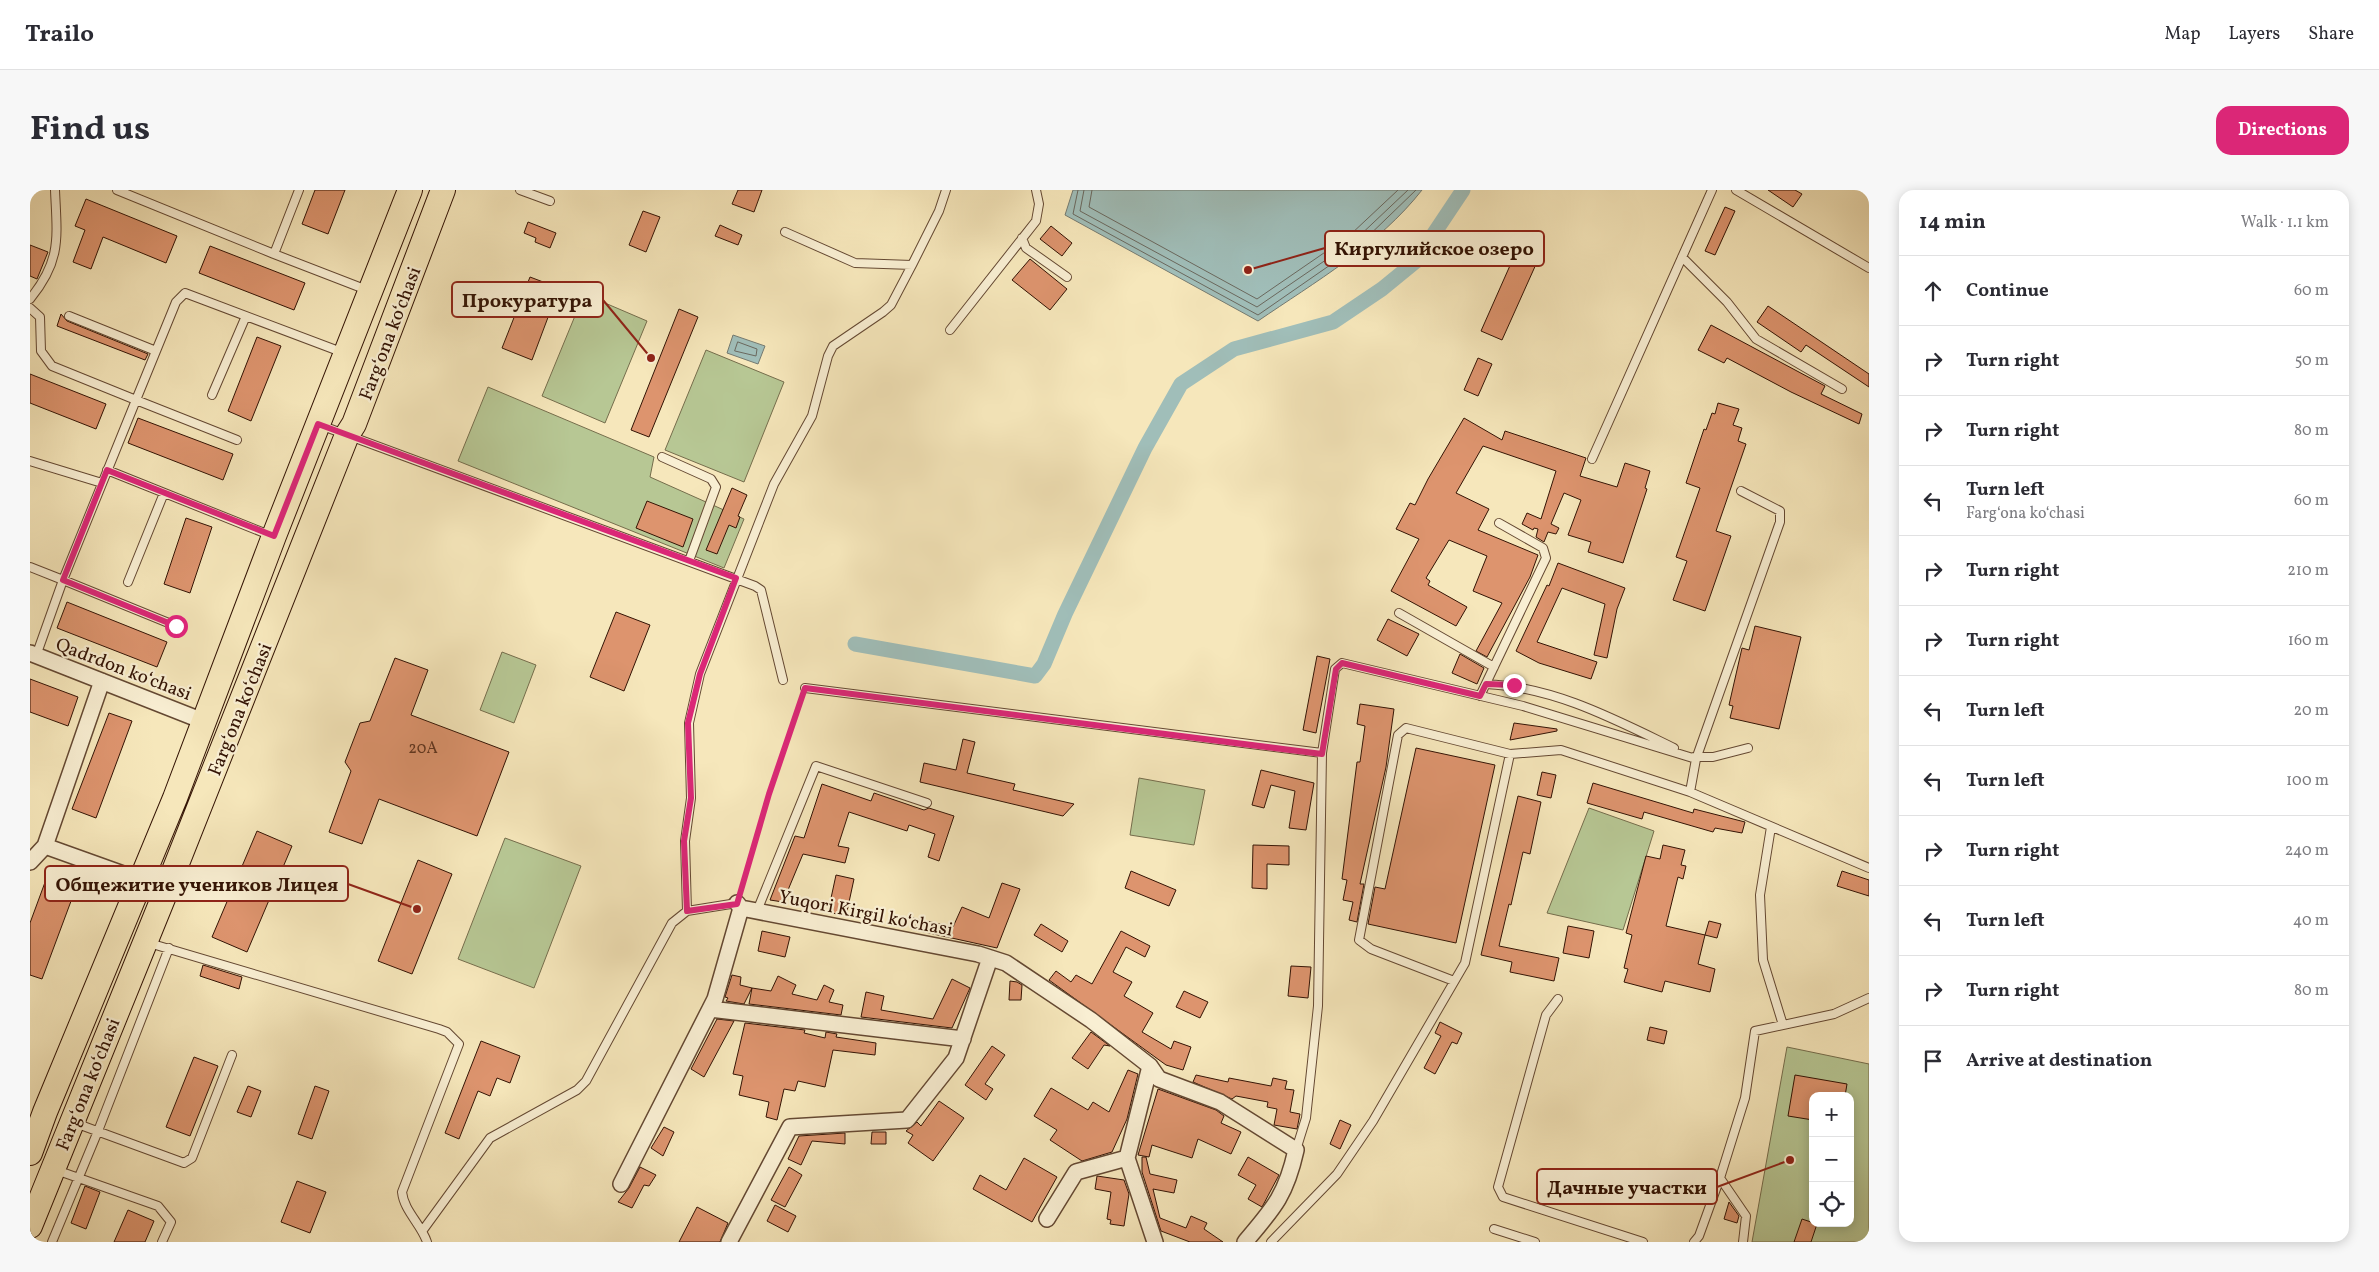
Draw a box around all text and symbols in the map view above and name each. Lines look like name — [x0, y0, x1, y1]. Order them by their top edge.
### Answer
text: Trailo — [25, 18, 94, 52]
text: Map — [2164, 22, 2200, 47]
text: Layers — [2228, 22, 2280, 47]
text: Share — [2308, 22, 2354, 47]
text: Find us — [30, 106, 150, 154]
button: Directions — [2216, 106, 2349, 155]
text: 14 min — [1919, 208, 1986, 237]
text: Walk · 1.1 km — [2241, 212, 2329, 234]
callout: Киргулийское озеро — [1325, 231, 1544, 266]
text: Киргулийское озеро — [1334, 236, 1534, 264]
street label: Fargʻona koʻchasi — [353, 263, 428, 404]
icon: ahead — [1919, 277, 1947, 305]
text: Continue — [1966, 278, 2049, 304]
text: 60 m — [2294, 280, 2329, 302]
callout: Прокуратура — [452, 282, 603, 317]
text: Прокуратура — [462, 288, 592, 316]
icon: right — [1919, 347, 1947, 375]
text: Turn right — [1966, 348, 2059, 374]
text: 50 m — [2295, 350, 2329, 372]
icon: right — [1919, 417, 1947, 445]
text: Turn right — [1966, 418, 2059, 444]
text: 80 m — [2294, 420, 2329, 442]
text: Turn left — [1966, 477, 2045, 503]
icon: left — [1919, 487, 1947, 515]
text: 60 m — [2294, 490, 2329, 512]
text: Fargʻona koʻchasi — [1966, 503, 2085, 525]
icon: right — [1919, 557, 1947, 585]
text: Turn right — [1966, 558, 2059, 584]
text: 210 m — [2287, 560, 2329, 582]
route start — [165, 615, 188, 638]
icon: right — [1919, 627, 1947, 655]
text: Turn right — [1966, 628, 2059, 654]
text: 160 m — [2288, 630, 2329, 652]
street label: Qadrdon koʻchasi — [52, 632, 195, 708]
street label: Fargʻona koʻchasi — [202, 639, 279, 780]
route end — [1503, 674, 1526, 697]
icon: left — [1919, 697, 1947, 725]
text: Turn left — [1966, 698, 2045, 724]
text: 20 m — [2294, 700, 2329, 722]
house number: 20А — [408, 738, 438, 760]
icon: left — [1919, 767, 1947, 795]
text: Turn left — [1966, 768, 2045, 794]
text: 100 m — [2286, 770, 2329, 792]
icon: right — [1919, 837, 1947, 865]
text: Turn right — [1966, 838, 2059, 864]
text: 240 m — [2285, 840, 2329, 862]
callout: Общежитие учеников Лицея — [45, 866, 348, 901]
text: Общежитие учеников Лицея — [56, 872, 338, 900]
street label: Yuqori Kirgil koʻchasi — [776, 884, 955, 944]
icon: left — [1919, 907, 1947, 935]
text: Turn left — [1966, 908, 2045, 934]
text: 40 m — [2293, 910, 2329, 932]
icon: right — [1919, 977, 1947, 1005]
text: Turn right — [1966, 978, 2059, 1004]
text: 80 m — [2294, 980, 2329, 1002]
street label: Fargʻona koʻchasi — [50, 1014, 127, 1155]
icon: arrive — [1919, 1047, 1947, 1075]
text: Arrive at destination — [1966, 1048, 2152, 1074]
map controls — [1809, 1092, 1854, 1227]
button: + — [1809, 1092, 1854, 1137]
button: − — [1809, 1137, 1854, 1182]
callout: Дачные участки — [1537, 1169, 1717, 1204]
text: Дачные участки — [1547, 1175, 1707, 1203]
button: locate — [1809, 1182, 1854, 1227]

